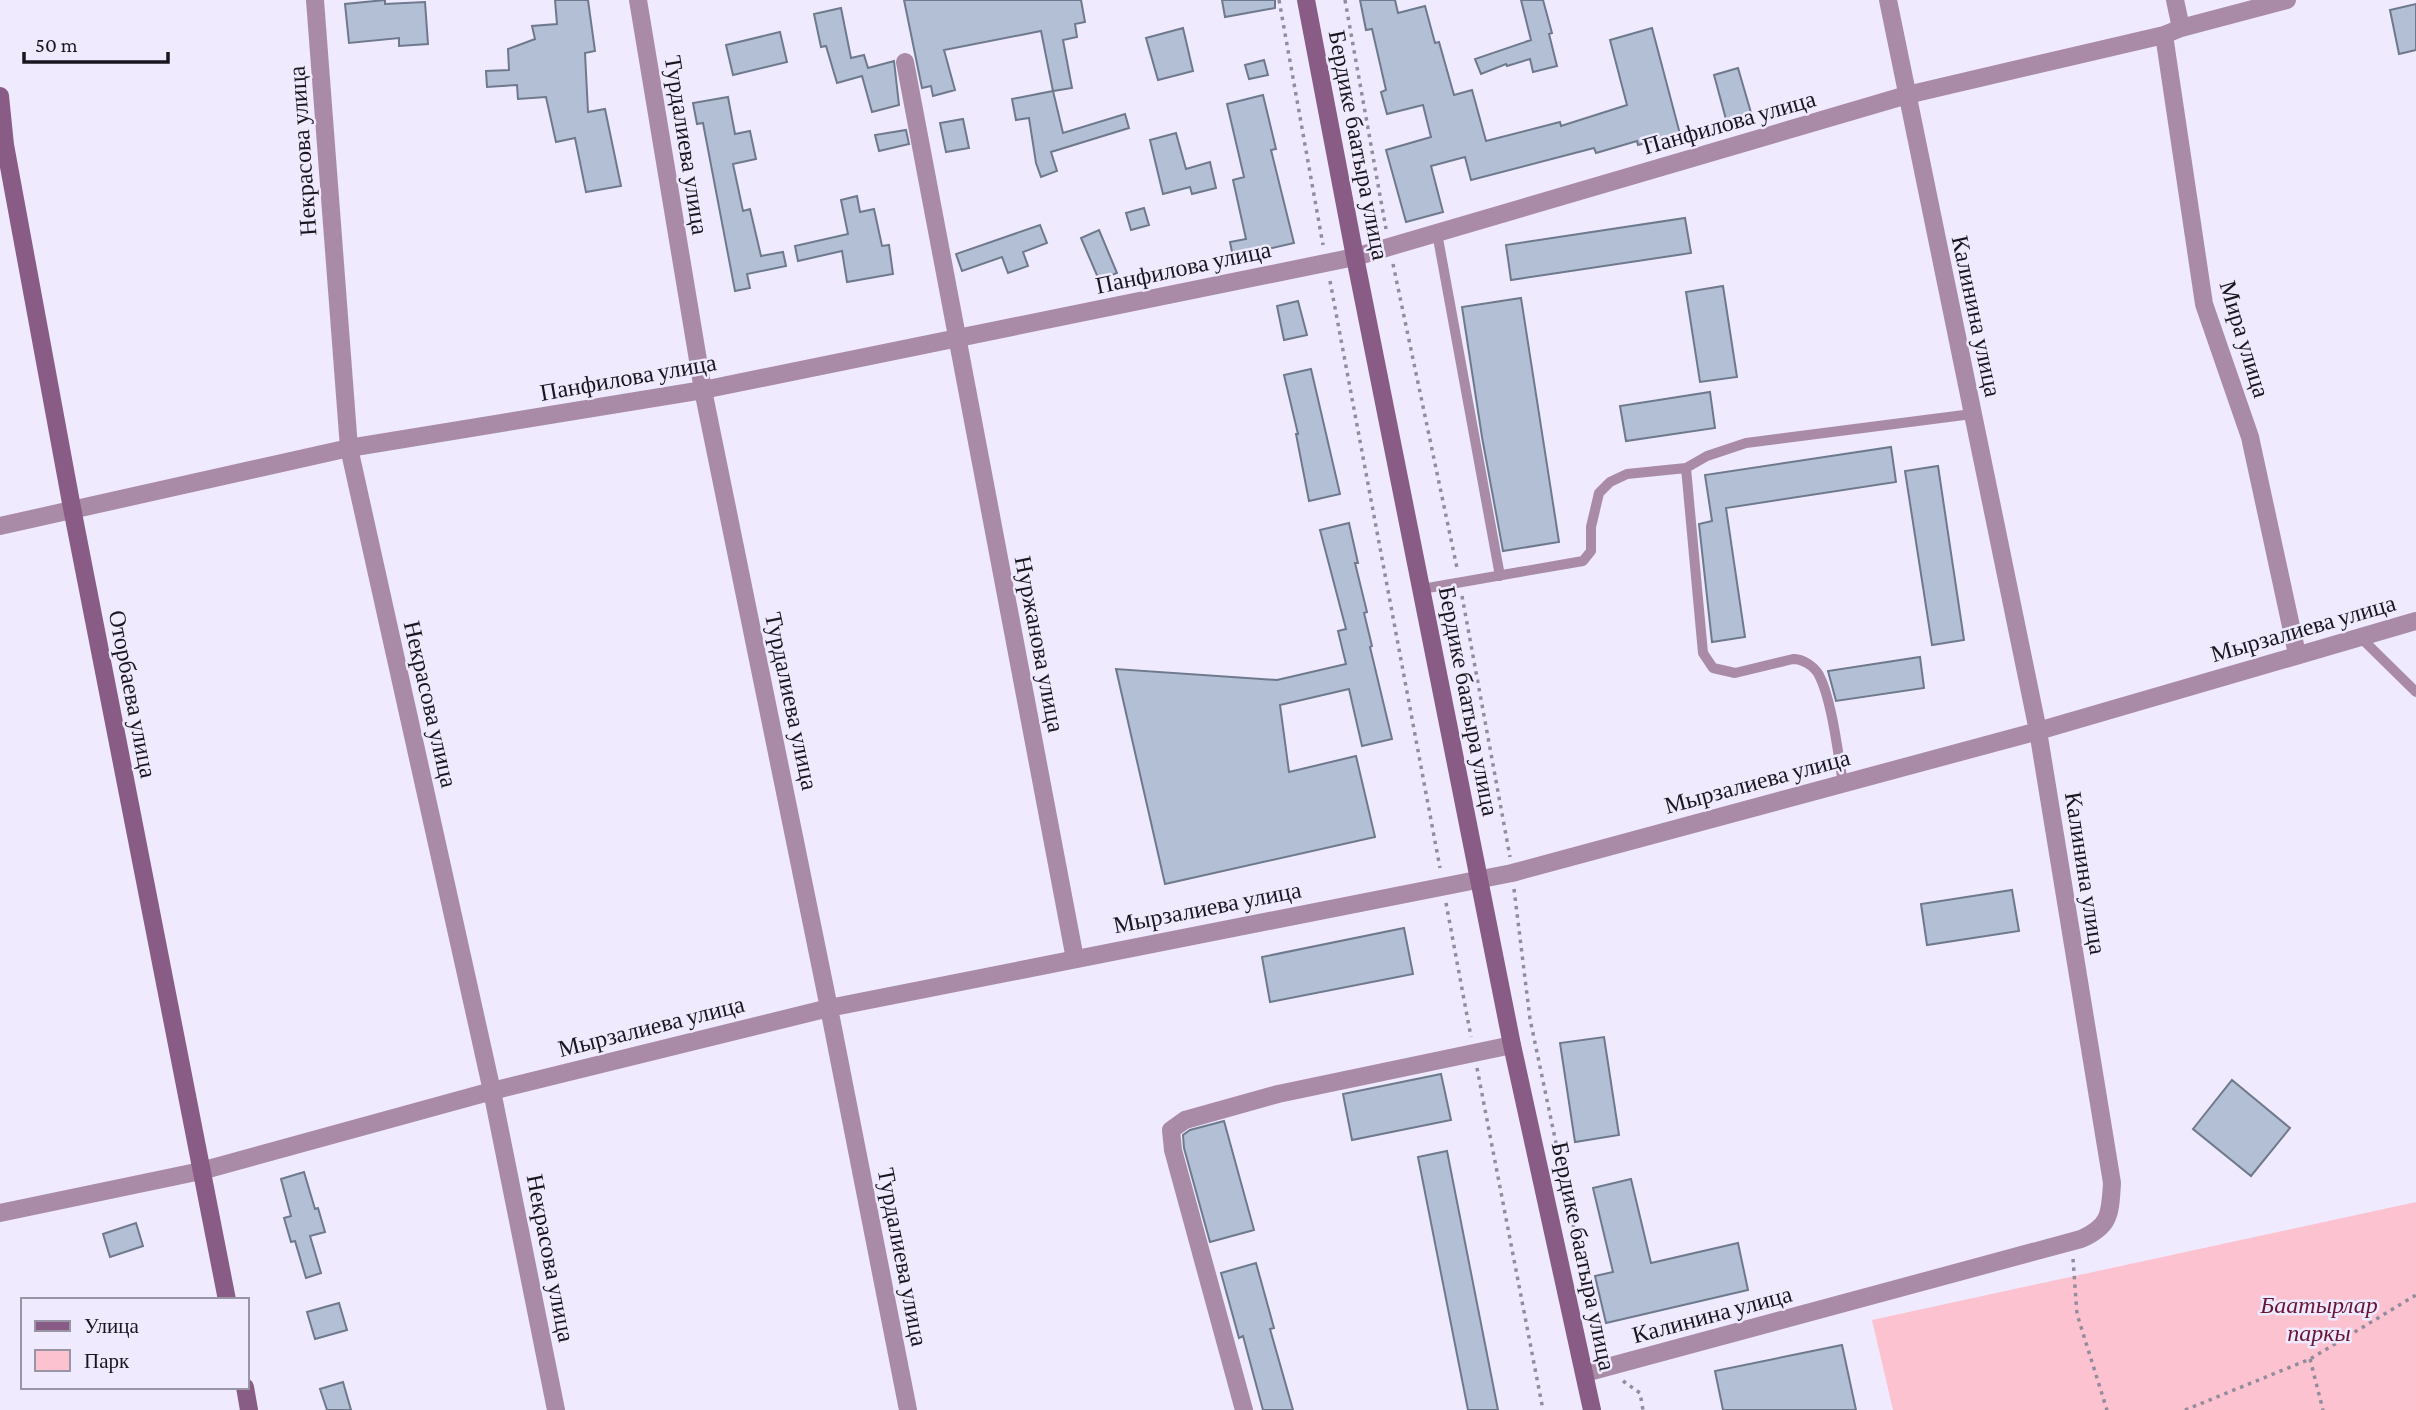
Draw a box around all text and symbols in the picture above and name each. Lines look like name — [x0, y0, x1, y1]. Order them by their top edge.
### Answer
scale bar — [24, 21, 168, 65]
street label: Бердике баатыра улица — [1323, 28, 1395, 262]
text: 50 m — [35, 33, 78, 57]
street label: Турдалиева улица — [659, 53, 715, 237]
street label: Некрасова улица — [283, 65, 321, 237]
street label: Панфилова улица — [1639, 84, 1819, 160]
street label: Калинина улица — [1947, 233, 2007, 400]
street label: Панфилова улица — [1093, 235, 1274, 299]
street label: Мира улица — [2214, 277, 2276, 401]
street label: Панфилова улица — [538, 348, 719, 406]
street label: Нуржанова улица — [1010, 554, 1070, 735]
street label: Бердике баатыра улица — [1433, 584, 1505, 818]
street label: Мырзалиева улица — [2207, 589, 2399, 667]
street label: Оторбаева улица — [103, 608, 163, 781]
street label: Турдалиева улица — [760, 610, 824, 793]
street label: Некрасова улица — [399, 618, 463, 790]
street label: Мырзалиева улица — [1661, 743, 1853, 819]
street label: Калинина улица — [2060, 790, 2112, 957]
street label: Мырзалиева улица — [1111, 875, 1304, 938]
street label: Мырзалиева улица — [555, 990, 747, 1062]
street label: Бердике баатыра улица — [1547, 1139, 1622, 1373]
street label: Турдалиева улица — [872, 1166, 934, 1349]
street label: Некрасова улица — [521, 1172, 581, 1345]
street label: Калинина улица — [1629, 1280, 1795, 1348]
park label: Баатырлар паркы — [2259, 1291, 2378, 1346]
legend — [21, 1298, 248, 1389]
text: Улица — [84, 1314, 139, 1338]
text: Парк — [84, 1349, 130, 1373]

